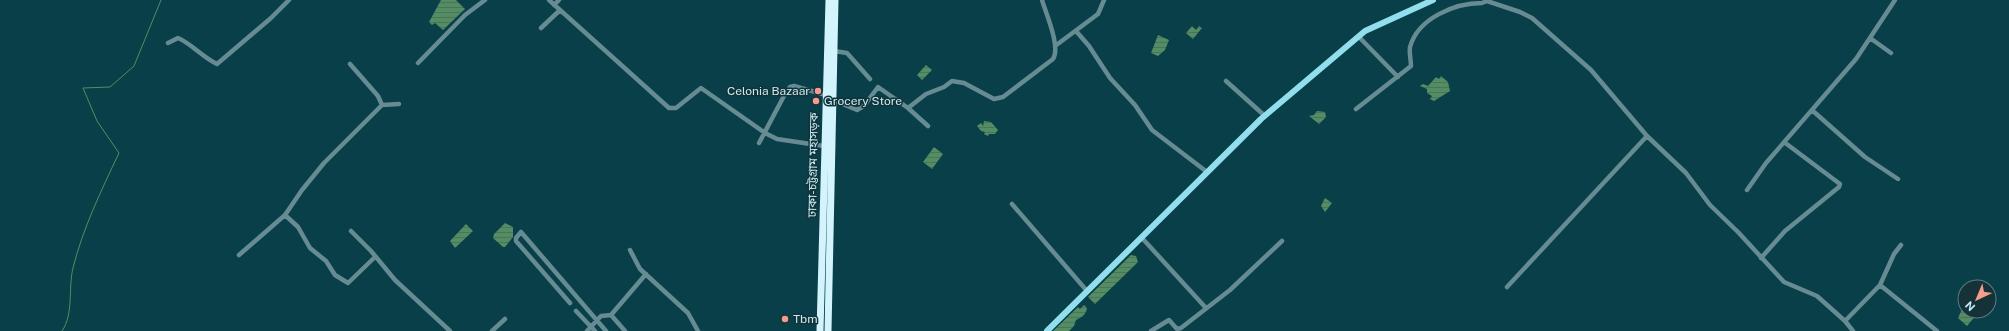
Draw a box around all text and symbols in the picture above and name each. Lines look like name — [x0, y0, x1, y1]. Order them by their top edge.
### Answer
place label: Celonia Bazaar — [727, 84, 810, 98]
marker: Celonia Bazaar — [813, 86, 823, 96]
place label: Grocery Store — [824, 94, 902, 108]
marker: Grocery Store — [811, 96, 821, 106]
street label: ঢাকা-চট্টগ্রাম মহাসড়ক — [804, 112, 821, 219]
north arrow — [1957, 279, 1997, 319]
text: N — [1963, 299, 1977, 313]
place label: Tbm — [793, 312, 818, 326]
marker: Tbm — [780, 314, 790, 324]

